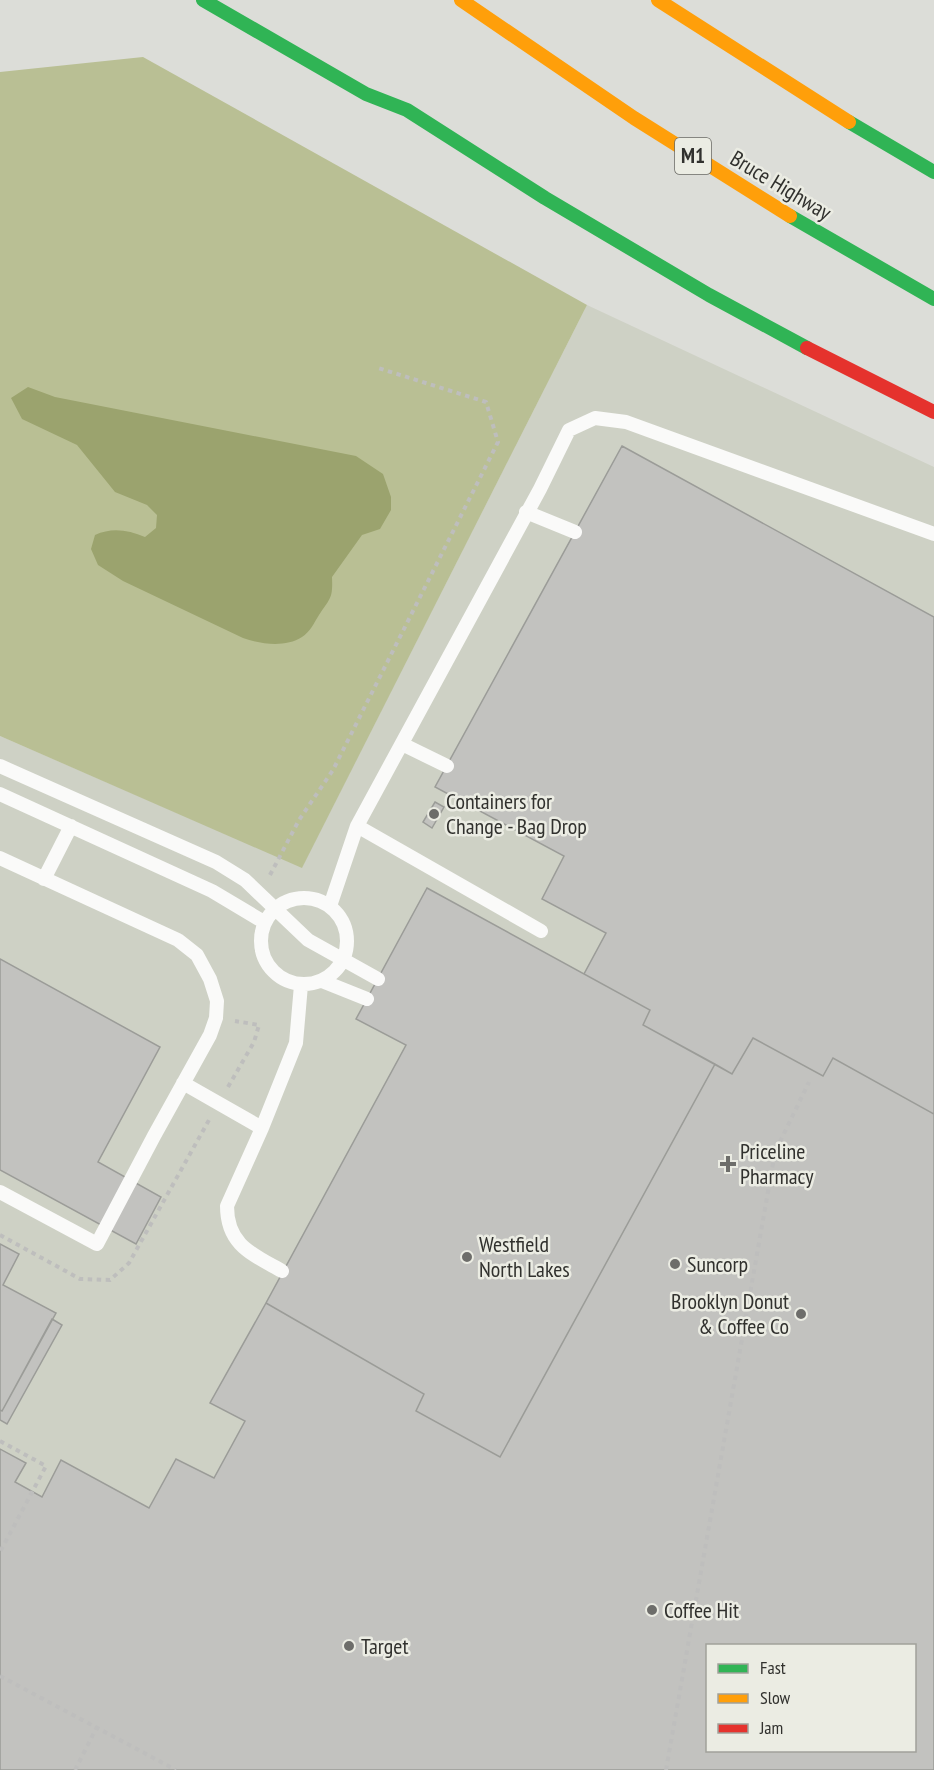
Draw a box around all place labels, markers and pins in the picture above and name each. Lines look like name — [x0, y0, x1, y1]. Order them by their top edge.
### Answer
place label: Containers for Change - Bag Drop — [446, 787, 587, 840]
marker: Containers for Change - Bag Drop — [427, 807, 441, 821]
place label: Priceline Pharmacy — [740, 1137, 814, 1190]
marker: Priceline Pharmacy — [721, 1157, 735, 1171]
place label: Westfield North Lakes — [479, 1230, 570, 1283]
marker: Westfield North Lakes — [460, 1250, 474, 1264]
place label: Suncorp — [687, 1250, 748, 1278]
marker: Suncorp — [668, 1257, 682, 1271]
place label: Brooklyn Donut & Coffee Co — [671, 1287, 789, 1340]
marker: Brooklyn Donut & Coffee Co — [794, 1307, 808, 1321]
place label: Coffee Hit — [664, 1596, 739, 1624]
marker: Coffee Hit — [645, 1603, 659, 1617]
place label: Target — [361, 1632, 408, 1660]
marker: Target — [342, 1639, 356, 1653]

